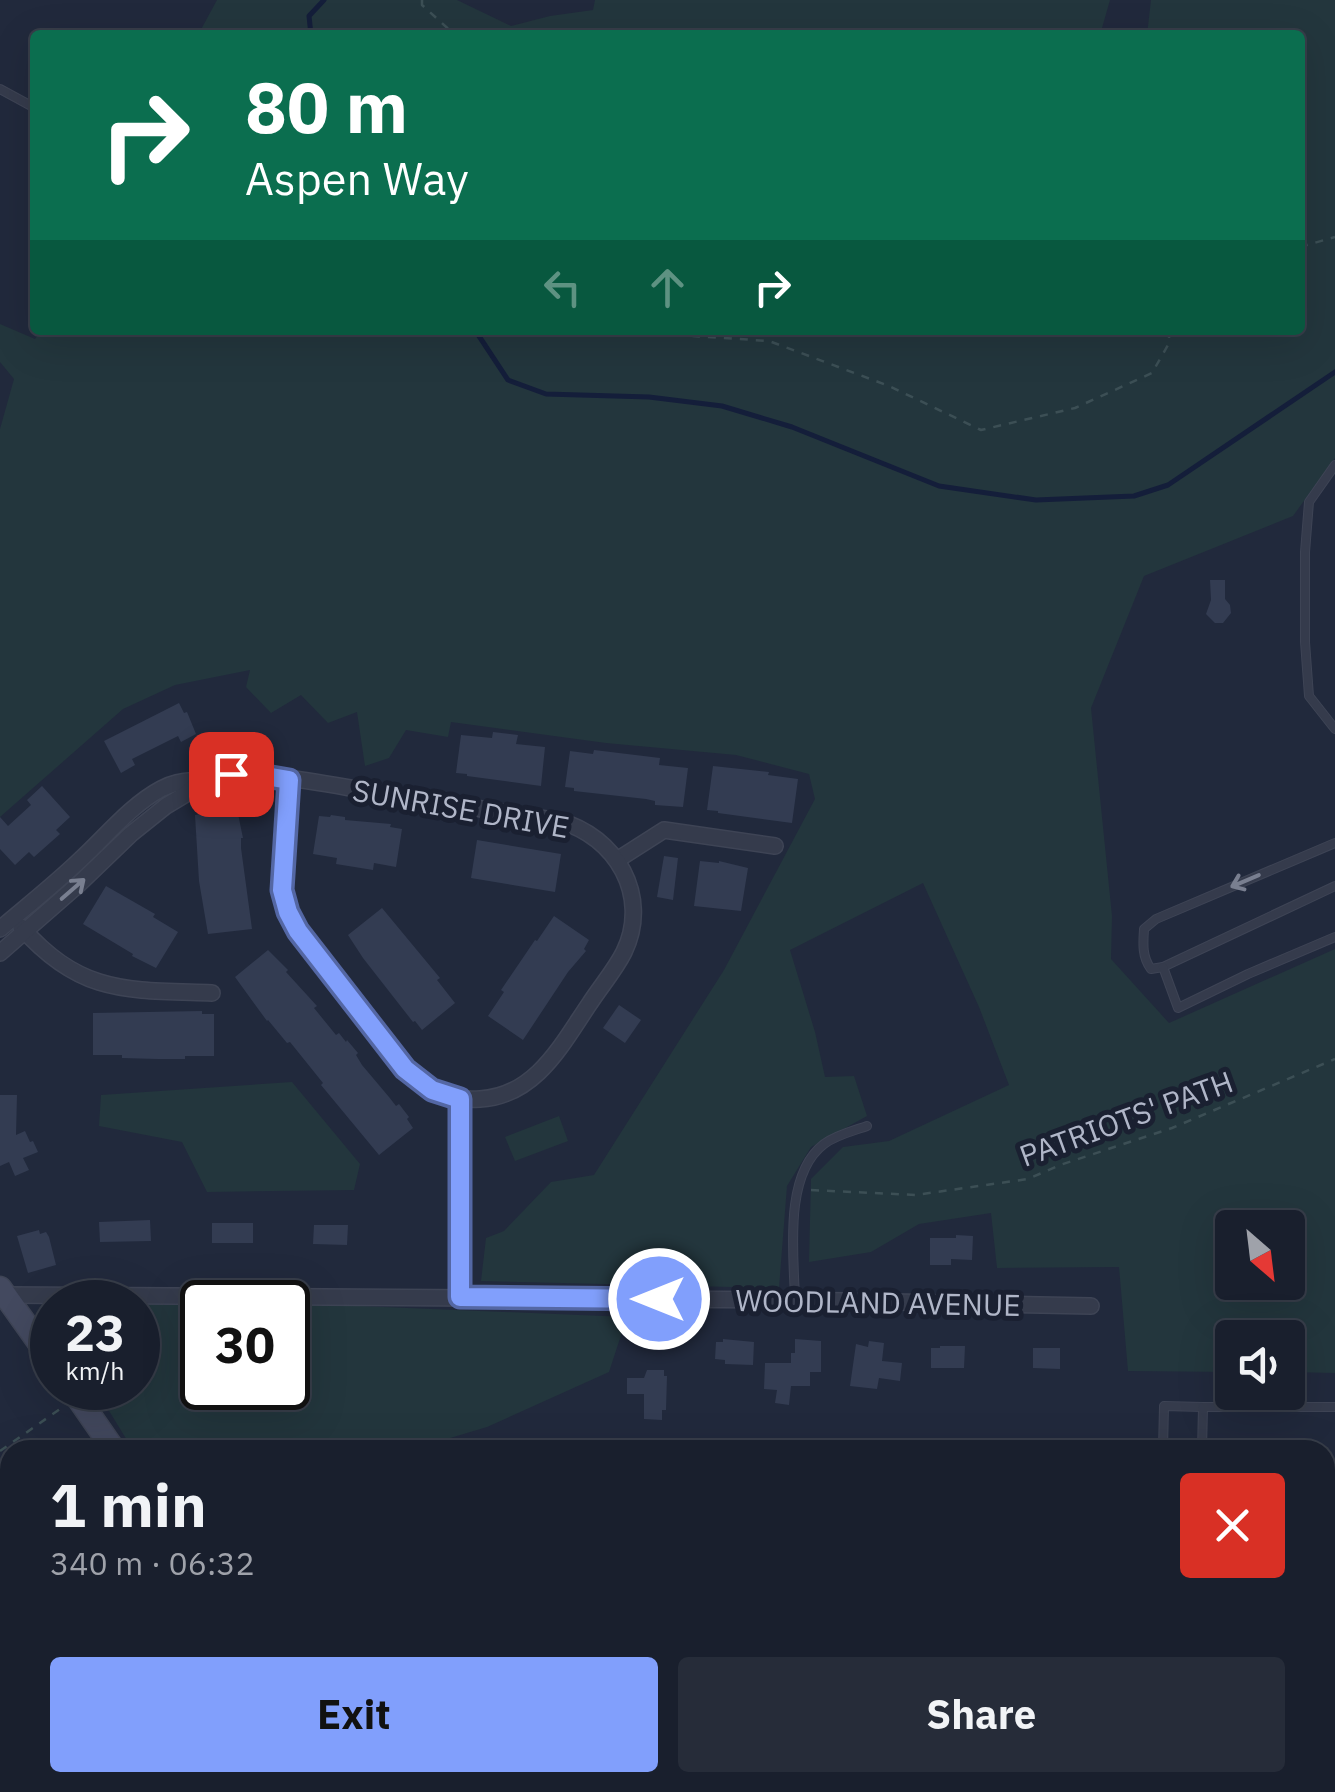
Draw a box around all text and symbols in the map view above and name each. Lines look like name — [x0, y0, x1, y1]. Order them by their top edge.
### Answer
text: 80 m — [245, 61, 408, 152]
icon: right — [80, 70, 210, 200]
text: Aspen Way — [245, 149, 469, 207]
icon: left — [535, 260, 590, 315]
icon: ahead — [640, 260, 695, 315]
icon: right — [745, 260, 800, 315]
pin — [189, 732, 274, 817]
icon: arrive — [204, 747, 259, 802]
street label: SUNRISE DRIVE — [350, 770, 572, 846]
one-way arrow — [1230, 873, 1261, 891]
one-way arrow — [60, 877, 85, 900]
street label: PATRIOTS' PATH — [1014, 1061, 1238, 1175]
north arrow — [1215, 1210, 1305, 1300]
map controls — [1215, 1210, 1305, 1410]
position arrow — [607, 1247, 711, 1351]
speed limit sign: 30 — [180, 1280, 310, 1410]
street label: WOODLAND AVENUE — [735, 1280, 1021, 1324]
text: 23 — [65, 1300, 125, 1365]
button: sound — [1215, 1320, 1305, 1410]
text: km/h — [66, 1354, 124, 1387]
text: 1 min — [50, 1465, 207, 1544]
button: close — [1180, 1473, 1285, 1578]
text: 340 m · 06:32 — [50, 1542, 255, 1584]
button: Exit — [50, 1657, 658, 1772]
button: Share — [678, 1657, 1285, 1772]

